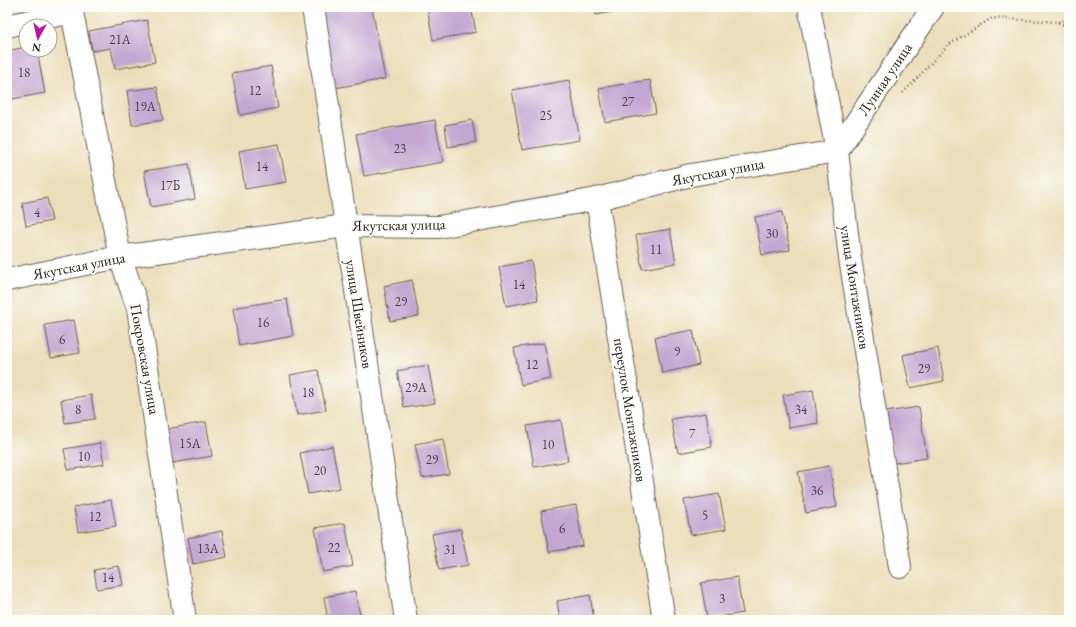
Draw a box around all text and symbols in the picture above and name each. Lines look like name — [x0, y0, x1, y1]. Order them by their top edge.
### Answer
north arrow — [18, 18, 58, 58]
house number: 21А — [109, 31, 132, 48]
street label: Лунная улица — [853, 39, 916, 119]
text: N — [31, 40, 42, 55]
house number: 18 — [18, 64, 30, 81]
house number: 12 — [249, 82, 262, 99]
house number: 27 — [622, 93, 635, 110]
house number: 19А — [134, 98, 157, 115]
house number: 25 — [540, 107, 552, 124]
house number: 23 — [394, 140, 406, 157]
street label: Якутская улица — [669, 153, 766, 190]
house number: 14 — [256, 158, 269, 175]
house number: 17Б — [160, 177, 180, 194]
house number: 4 — [34, 204, 41, 221]
street label: Якутская улица — [351, 214, 446, 235]
street label: улица Монтажников — [836, 224, 875, 350]
house number: 30 — [766, 225, 778, 242]
house number: 11 — [650, 241, 662, 258]
street label: Якутская улица — [30, 247, 127, 284]
street label: улица Швейников — [342, 258, 377, 370]
house number: 14 — [513, 276, 526, 293]
house number: 29 — [395, 293, 408, 310]
street label: Покровская улица — [126, 302, 165, 416]
house number: 16 — [257, 314, 269, 331]
house number: 6 — [59, 331, 65, 348]
street label: переулок Монтажников — [610, 337, 651, 483]
house number: 9 — [674, 343, 681, 360]
house number: 12 — [526, 356, 539, 373]
house number: 29 — [918, 360, 931, 377]
house number: 29А — [405, 379, 428, 396]
house number: 18 — [302, 384, 314, 401]
house number: 8 — [75, 401, 81, 418]
house number: 34 — [795, 401, 808, 418]
house number: 7 — [689, 425, 696, 442]
house number: 15А — [179, 435, 202, 452]
house number: 10 — [542, 436, 554, 453]
house number: 10 — [78, 448, 90, 465]
house number: 29 — [426, 451, 439, 468]
house number: 20 — [314, 462, 326, 479]
house number: 36 — [811, 482, 823, 499]
house number: 5 — [702, 507, 708, 524]
house number: 12 — [89, 508, 102, 525]
house number: 6 — [559, 520, 565, 537]
house number: 22 — [328, 539, 341, 556]
house number: 13А — [197, 540, 220, 557]
house number: 31 — [444, 541, 456, 558]
house number: 14 — [102, 569, 115, 586]
house number: 3 — [719, 590, 725, 607]

